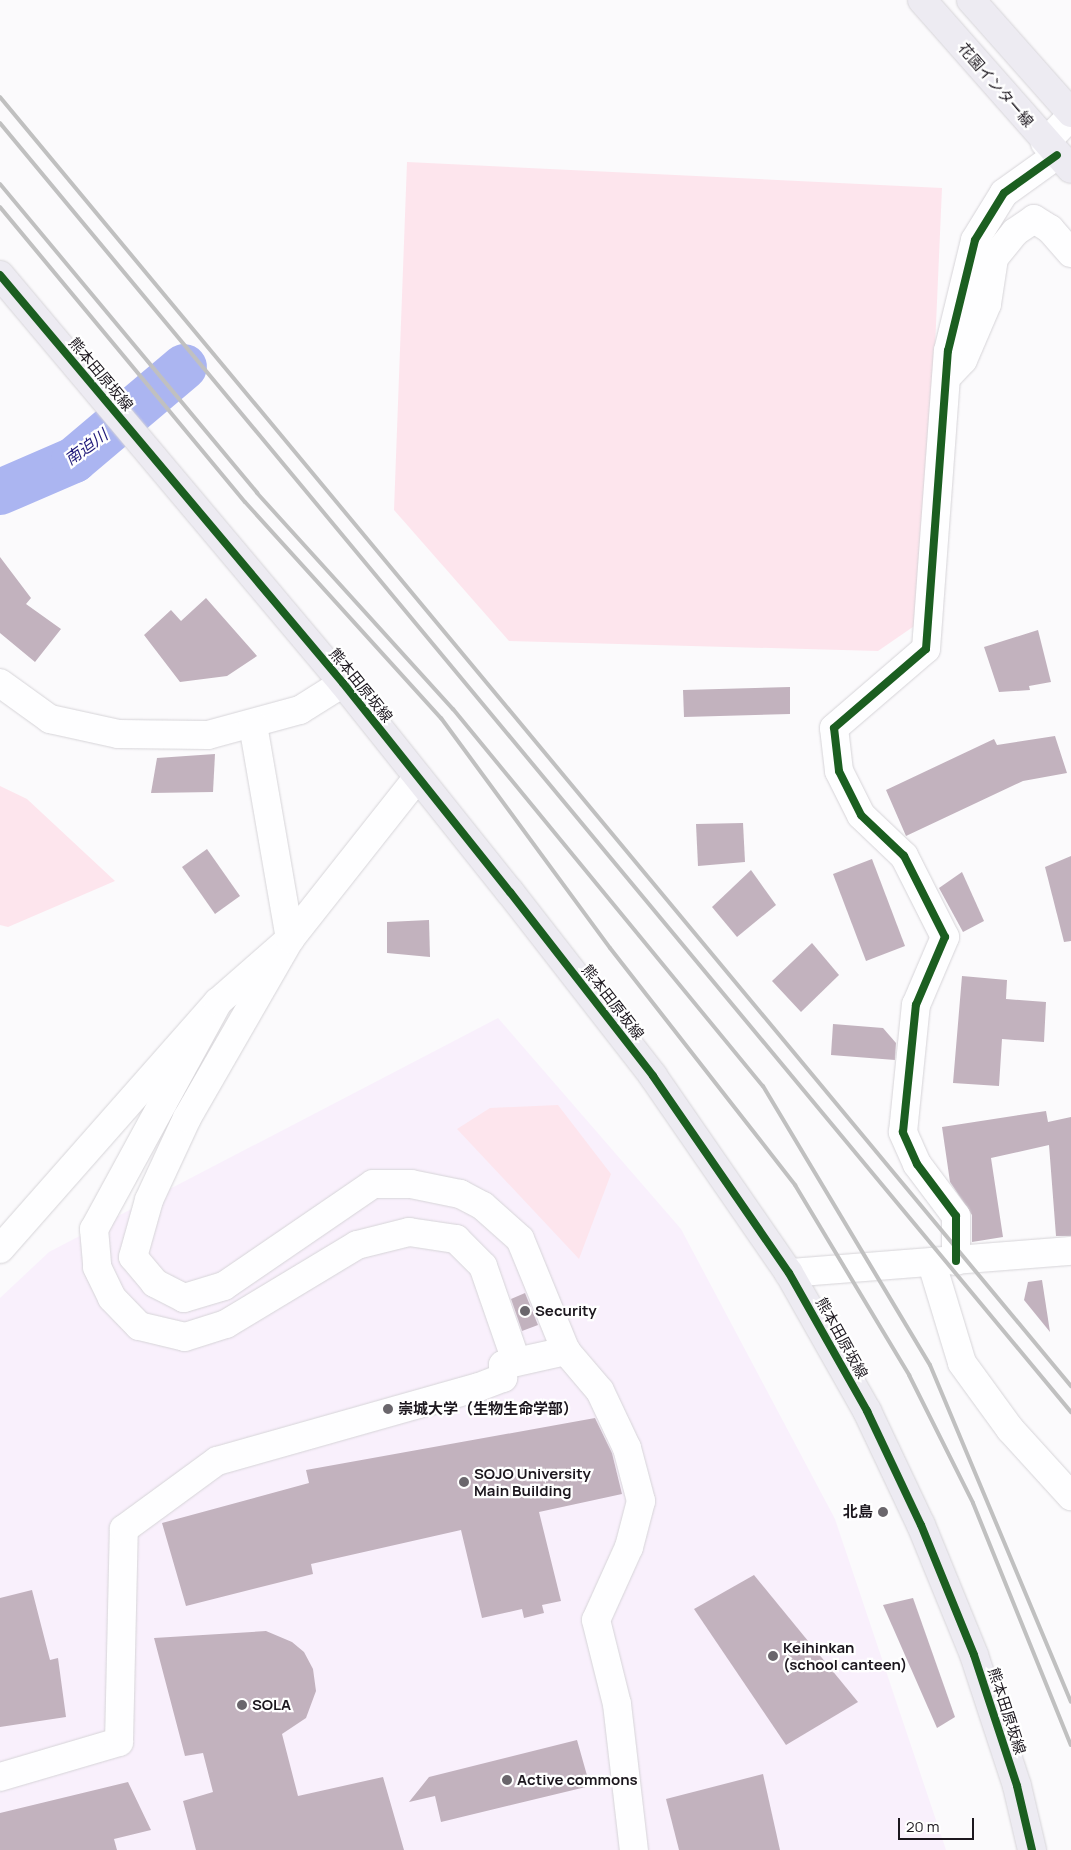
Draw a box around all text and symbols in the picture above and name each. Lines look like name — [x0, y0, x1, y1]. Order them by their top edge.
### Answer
street label: 花園インター線 — [955, 39, 1037, 131]
street label: 熊本田原坂線 — [65, 334, 137, 414]
water label: 南迫川 — [61, 425, 111, 469]
street label: 熊本田原坂線 — [326, 644, 396, 726]
street label: 熊本田原坂線 — [578, 961, 648, 1043]
street label: 熊本田原坂線 — [812, 1294, 872, 1382]
place label: Security — [535, 1302, 597, 1320]
marker: Security — [519, 1305, 531, 1317]
place label: 崇城大学（生物生命学部） — [398, 1400, 578, 1418]
marker: 崇城大学（生物生命学部） — [382, 1403, 394, 1415]
place label: SOJO University Main Building — [474, 1464, 591, 1499]
marker: SOJO University Main Building — [458, 1476, 470, 1488]
place label: 北島 — [843, 1503, 873, 1521]
marker: 北島 — [877, 1506, 889, 1518]
place label: Keihinkan (school canteen) — [783, 1638, 907, 1673]
marker: Keihinkan (school canteen) — [767, 1650, 779, 1662]
street label: 熊本田原坂線 — [985, 1665, 1029, 1757]
place label: SOLA — [252, 1696, 291, 1714]
marker: SOLA — [236, 1699, 248, 1711]
place label: Active commons — [517, 1771, 638, 1789]
marker: Active commons — [501, 1774, 513, 1786]
scale bar — [901, 1808, 977, 1840]
text: 20 m — [906, 1816, 939, 1837]

